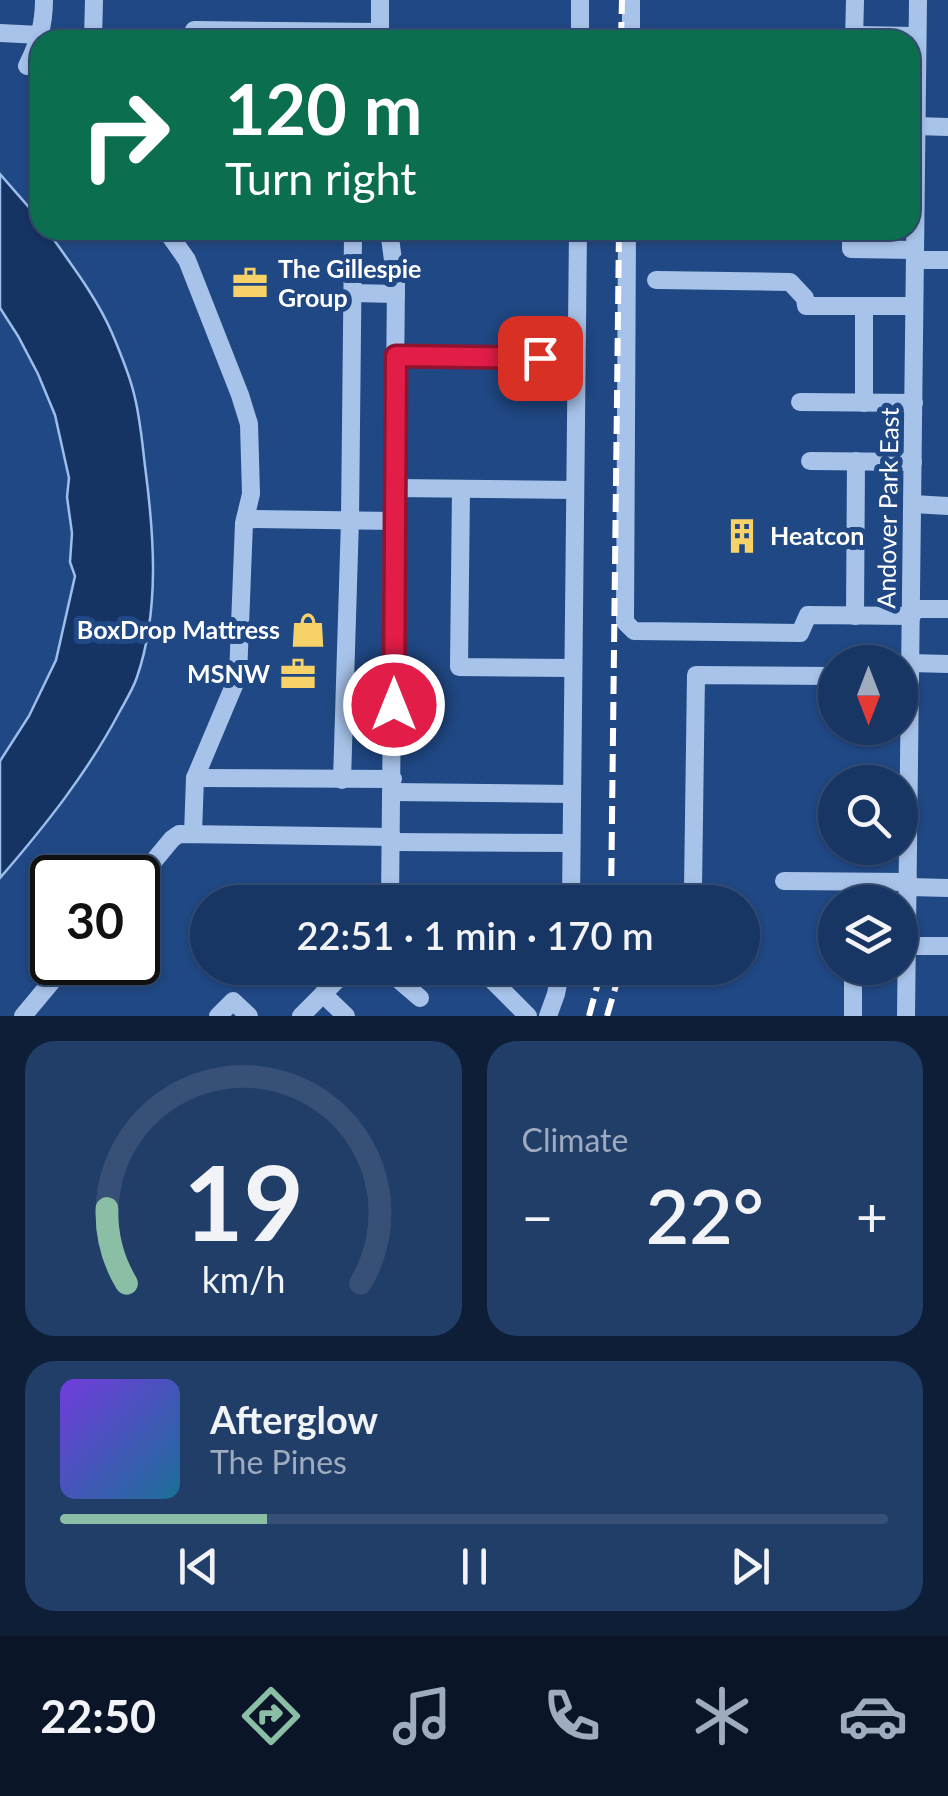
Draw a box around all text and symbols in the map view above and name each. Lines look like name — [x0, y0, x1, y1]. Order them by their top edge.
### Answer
text: 120 m — [225, 66, 422, 150]
icon: right — [60, 70, 190, 200]
text: Turn right — [225, 151, 416, 205]
place label: The Gillespie Group — [278, 253, 421, 312]
office icon: The Gillespie Group — [231, 264, 269, 302]
pin — [498, 316, 583, 401]
icon: arrive — [513, 331, 568, 386]
street label: Andover Park East — [870, 407, 904, 609]
building icon: Heatcon — [723, 517, 761, 555]
place label: Heatcon — [770, 520, 864, 550]
shop icon: BoxDrop Mattress — [289, 611, 327, 649]
place label: BoxDrop Mattress — [77, 614, 280, 644]
north arrow — [818, 645, 918, 745]
map controls — [818, 645, 918, 985]
position arrow — [342, 653, 446, 757]
office icon: MSNW — [279, 655, 317, 693]
place label: MSNW — [187, 658, 271, 688]
button: search — [818, 765, 918, 865]
speed limit sign: 30 — [30, 855, 160, 985]
button: layers — [818, 885, 918, 985]
text: 22:51 · 1 min · 170 m — [297, 912, 653, 958]
text: Climate — [522, 1120, 628, 1159]
text: 19 — [183, 1138, 304, 1263]
text: 22° — [646, 1170, 764, 1260]
text: − — [522, 1183, 553, 1249]
text: + — [856, 1183, 888, 1249]
text: km/h — [201, 1258, 285, 1301]
text: Afterglow — [210, 1396, 378, 1442]
text: The Pines — [210, 1442, 347, 1481]
icon: previous — [171, 1539, 226, 1594]
icon: pause — [447, 1539, 502, 1594]
icon: next — [723, 1539, 778, 1594]
icon: directions — [236, 1681, 306, 1751]
icon: music — [387, 1681, 457, 1751]
icon: phone — [537, 1681, 607, 1751]
icon: climate — [687, 1681, 757, 1751]
icon: car — [838, 1681, 908, 1751]
text: 22:50 — [40, 1689, 156, 1743]

